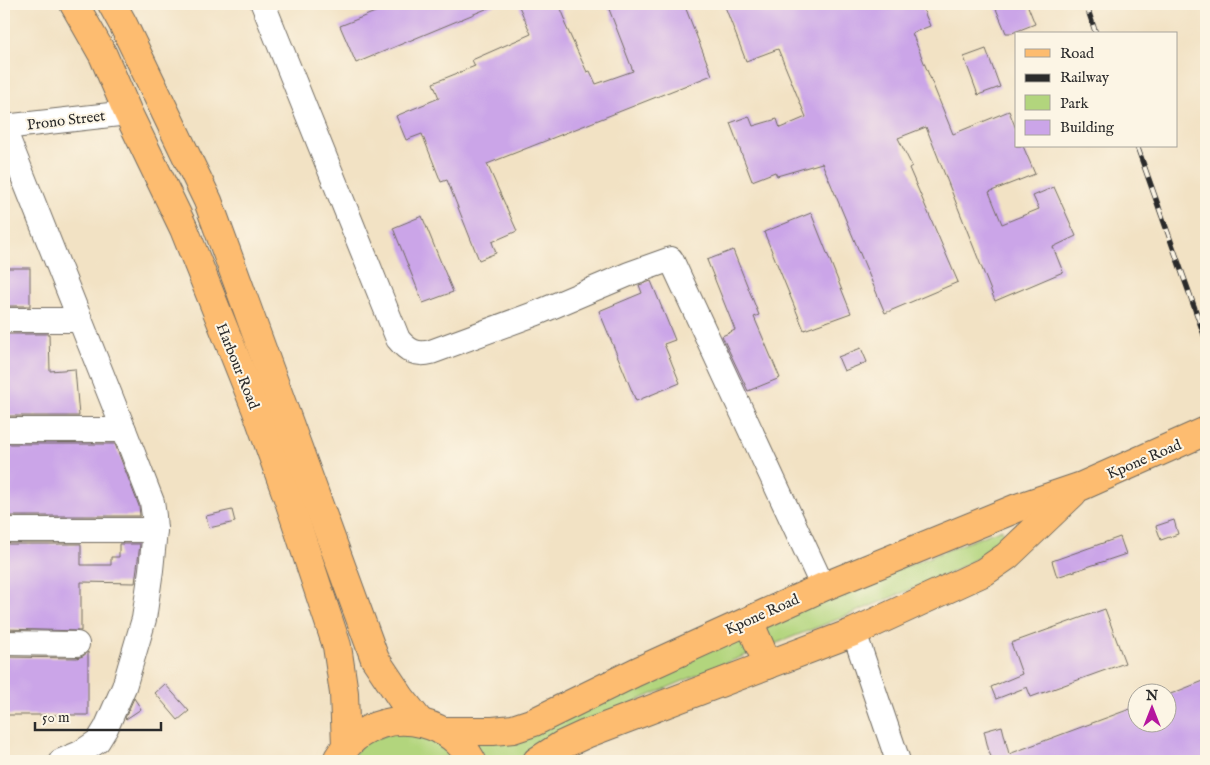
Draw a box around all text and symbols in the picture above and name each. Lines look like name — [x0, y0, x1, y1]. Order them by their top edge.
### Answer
legend — [1015, 32, 1178, 148]
text: Road — [1060, 44, 1095, 63]
text: Railway — [1060, 68, 1110, 87]
text: Park — [1060, 94, 1090, 113]
street label: Prono Street — [26, 106, 106, 135]
text: Building — [1060, 118, 1115, 137]
street label: Harbour Road — [212, 320, 264, 413]
street label: Kpone Road — [1104, 435, 1185, 484]
street label: Kpone Road — [722, 589, 803, 639]
north arrow — [1128, 682, 1178, 732]
text: N — [1145, 687, 1158, 705]
scale bar — [35, 700, 161, 732]
text: 50 m — [42, 708, 70, 727]

